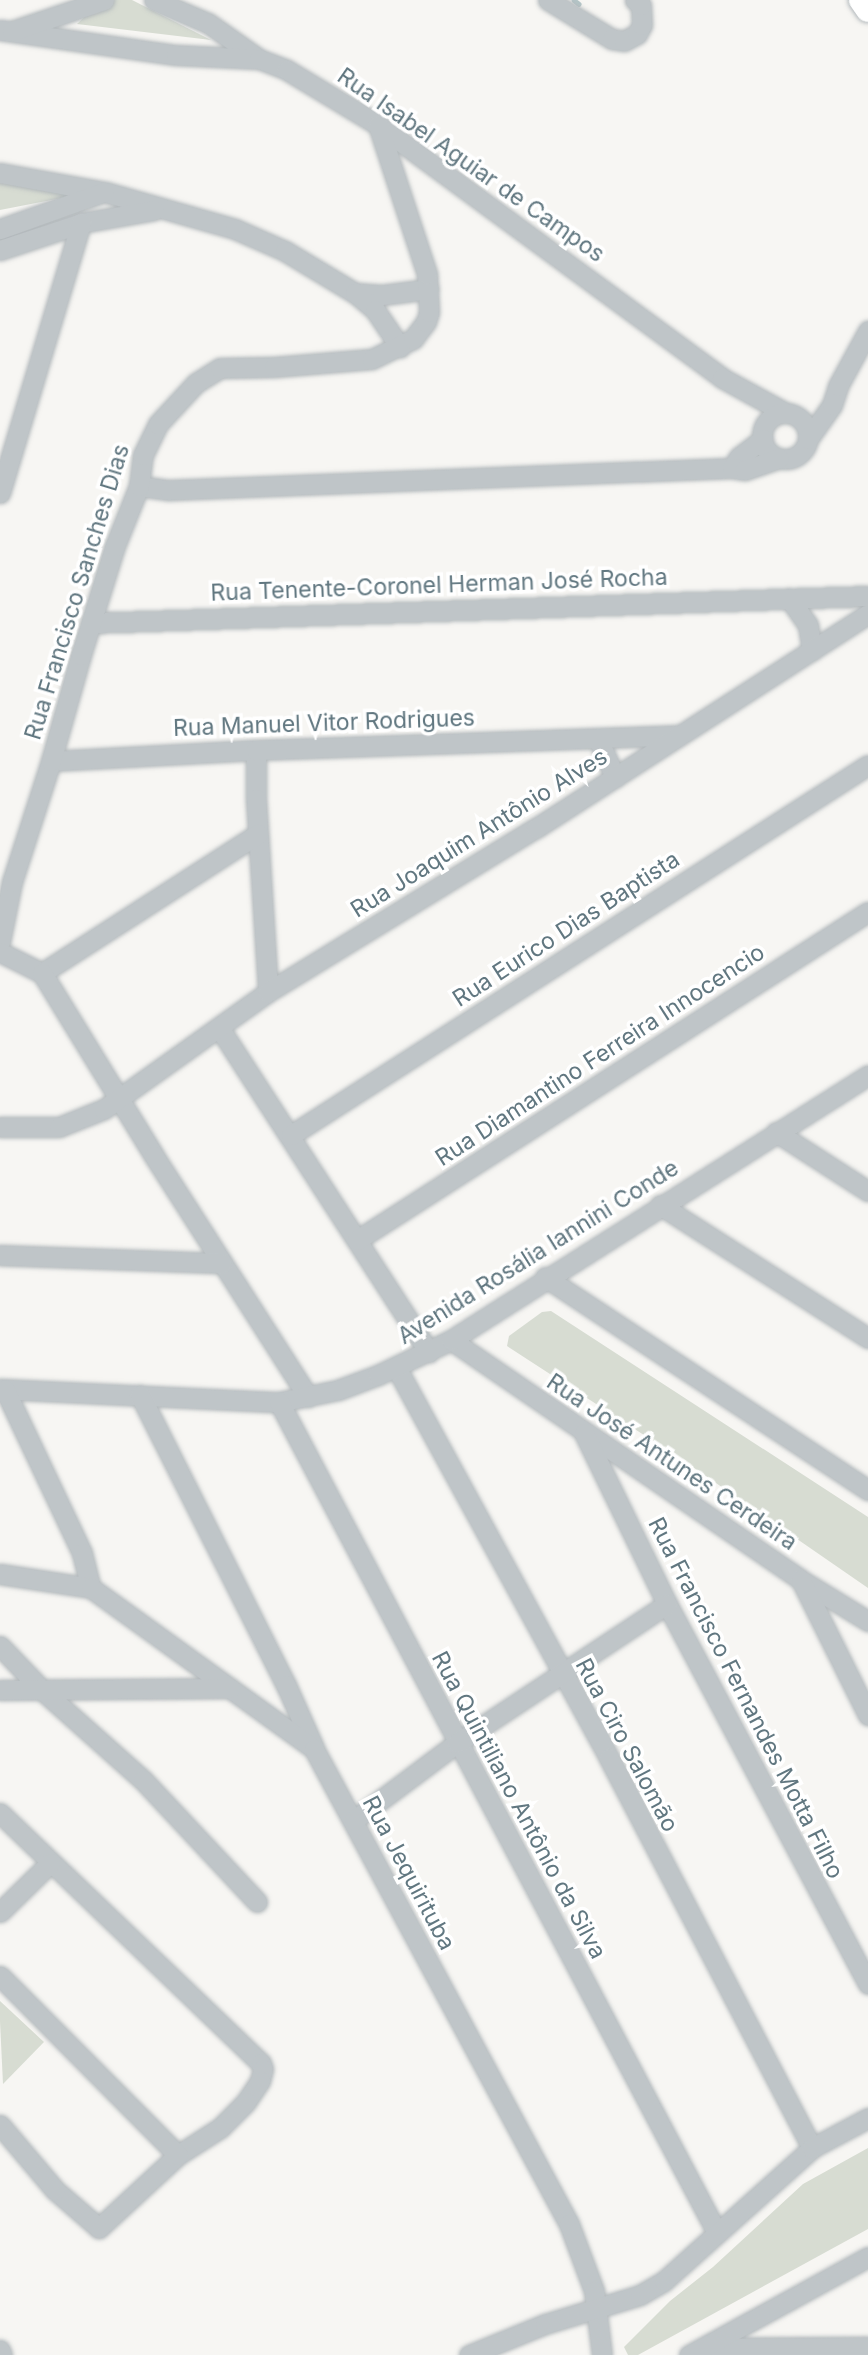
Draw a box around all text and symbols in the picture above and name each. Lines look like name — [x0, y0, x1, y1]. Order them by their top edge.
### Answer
street label: Rua Isabel Aguiar de Campos — [332, 62, 610, 268]
street label: Rua Francisco Sanches Dias — [19, 441, 135, 743]
street label: Rua Tenente-Coronel Herman José Rocha — [210, 563, 668, 607]
street label: Rua Manuel Vitor Rodrigues — [173, 704, 475, 742]
street label: Rua Joaquim Antônio Alves — [346, 743, 612, 923]
street label: Rua Eurico Dias Baptista — [447, 845, 685, 1013]
street label: Rua Diamantino Ferreira Innocencio — [430, 938, 770, 1172]
street label: Avenida Rosália Iannini Conde — [393, 1154, 683, 1350]
street label: Rua José Antunes Cerdeira — [542, 1368, 802, 1556]
street label: Rua Francisco Fernandes Motta Filho — [642, 1513, 850, 1883]
street label: Rua Quintiliano Antônio da Silva — [426, 1647, 612, 1963]
street label: Rua Ciro Salomão — [570, 1654, 684, 1836]
street label: Rua Jequirituba — [357, 1791, 461, 1955]

